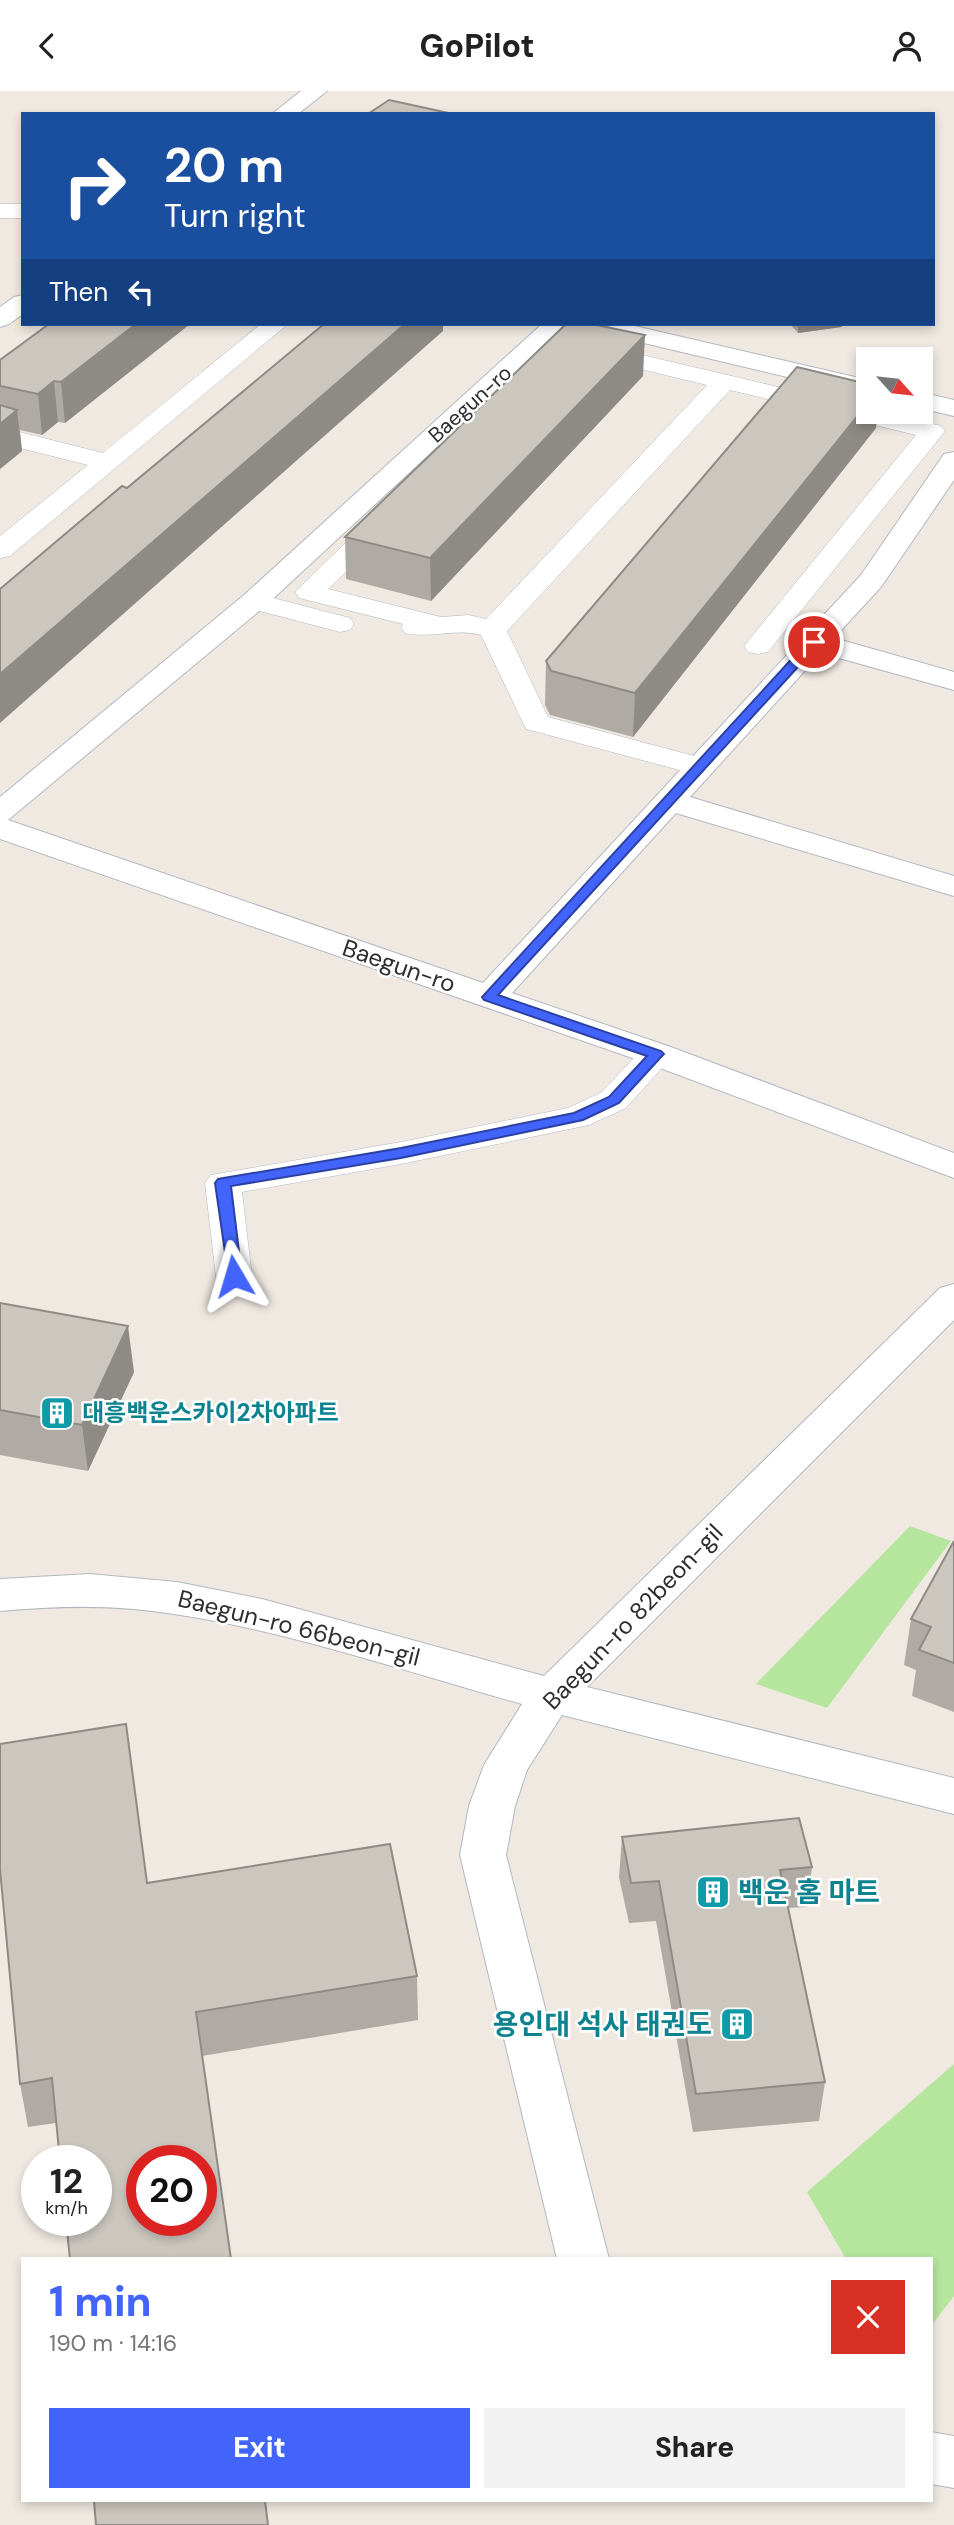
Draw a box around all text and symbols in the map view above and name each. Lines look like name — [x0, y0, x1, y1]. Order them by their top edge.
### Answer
text: GoPilot — [420, 25, 534, 67]
icon: back — [28, 27, 66, 65]
icon: person — [888, 27, 926, 65]
text: 20 m — [164, 133, 284, 197]
icon: right — [49, 140, 140, 231]
text: Turn right — [164, 195, 306, 237]
icon: left — [122, 273, 160, 311]
text: Then — [49, 275, 108, 309]
north arrow — [856, 347, 933, 423]
map controls — [856, 347, 933, 424]
street label: Baegun-ro — [422, 359, 518, 449]
pin — [784, 612, 844, 672]
icon: arrive — [795, 623, 833, 661]
street label: Baegun-ro — [338, 932, 460, 999]
position arrow — [197, 1239, 271, 1313]
building icon: 대흥백운스카이2차아파트 — [38, 1394, 76, 1432]
place label: 대흥백운스카이2차아파트 — [82, 1397, 339, 1428]
street label: Baegun-ro 82beon-gil — [536, 1517, 729, 1716]
street label: Baegun-ro 66beon-gil — [175, 1582, 423, 1673]
building icon: 백운 홈 마트 — [694, 1873, 732, 1911]
place label: 백운 홈 마트 — [738, 1874, 880, 1911]
building icon: 용인대 석사 태권도 — [718, 2005, 756, 2043]
place label: 용인대 석사 태권도 — [493, 2006, 712, 2043]
speed limit sign: 20 — [126, 2145, 217, 2236]
text: 12 — [50, 2158, 83, 2204]
text: km/h — [45, 2196, 88, 2220]
text: 1 min — [49, 2274, 152, 2329]
button: close — [831, 2280, 905, 2354]
text: 190 m · 14:16 — [49, 2328, 177, 2358]
button: Exit — [49, 2408, 470, 2488]
button: Share — [484, 2408, 905, 2488]

